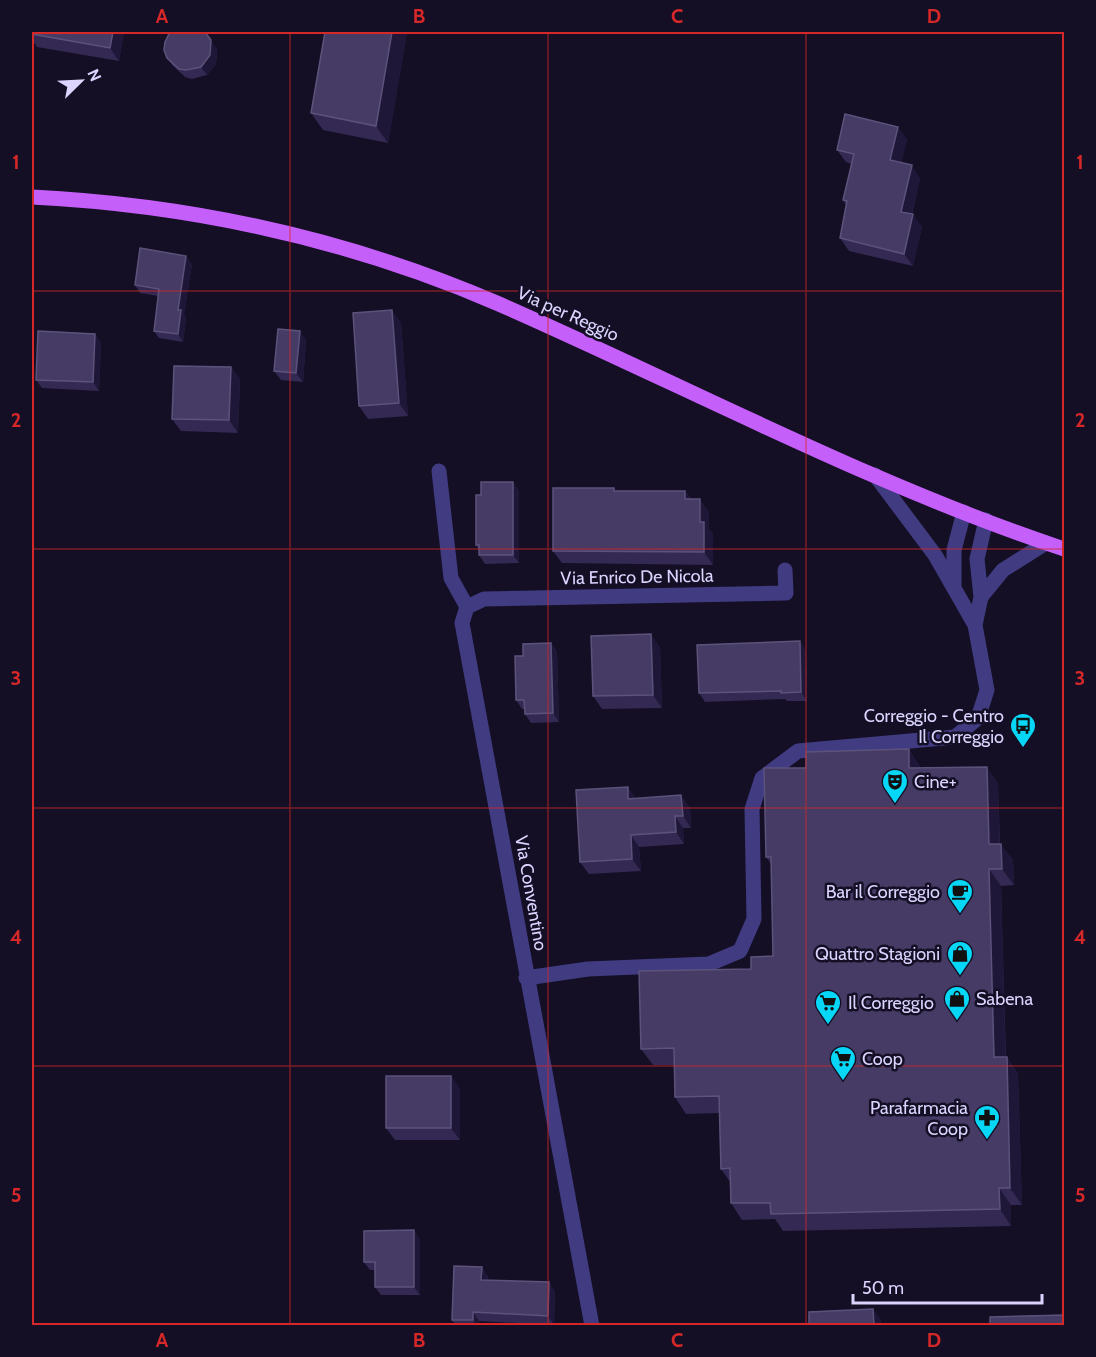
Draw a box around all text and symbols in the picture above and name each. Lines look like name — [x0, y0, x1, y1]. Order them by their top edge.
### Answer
text: A — [156, 4, 169, 28]
text: B — [413, 4, 425, 28]
text: C — [671, 4, 683, 28]
text: D — [927, 4, 941, 28]
north arrow — [51, 51, 111, 111]
text: N — [83, 66, 105, 84]
text: 1 — [12, 150, 20, 174]
text: 1 — [1076, 150, 1084, 174]
street label: Via per Reggio — [514, 282, 622, 346]
text: 2 — [11, 408, 21, 432]
text: 2 — [1075, 408, 1085, 432]
street label: Via Enrico De Nicola — [560, 565, 714, 589]
text: 3 — [11, 666, 21, 690]
text: 3 — [1075, 666, 1085, 690]
place label: Correggio - Centro Il Correggio — [864, 705, 1004, 748]
bus stop icon: Correggio - Centro Il Correggio — [1008, 711, 1038, 749]
theatre icon: Cine+ — [880, 767, 910, 805]
place label: Cine+ — [914, 771, 957, 793]
street label: Via Conventino — [510, 834, 552, 952]
cafe icon: Bar il Correggio — [945, 877, 975, 915]
place label: Bar il Correggio — [826, 881, 940, 903]
text: 4 — [10, 925, 22, 949]
text: 4 — [1074, 925, 1086, 949]
shop icon: Quattro Stagioni — [945, 939, 975, 977]
place label: Quattro Stagioni — [815, 943, 940, 965]
shop icon: Sabena — [942, 984, 972, 1022]
supermarket icon: Il Correggio — [813, 988, 843, 1026]
place label: Sabena — [976, 988, 1033, 1010]
place label: Il Correggio — [848, 992, 934, 1014]
supermarket icon: Coop — [828, 1044, 858, 1082]
place label: Coop — [862, 1048, 903, 1070]
place label: Parafarmacia Coop — [870, 1097, 968, 1140]
pharmacy icon: Parafarmacia Coop — [972, 1103, 1002, 1141]
text: 5 — [11, 1183, 21, 1207]
text: 5 — [1075, 1183, 1085, 1207]
scale bar — [853, 1267, 1042, 1305]
text: 50 m — [862, 1277, 904, 1299]
text: A — [156, 1328, 169, 1352]
text: B — [413, 1328, 425, 1352]
text: C — [671, 1328, 683, 1352]
text: D — [927, 1328, 941, 1352]

